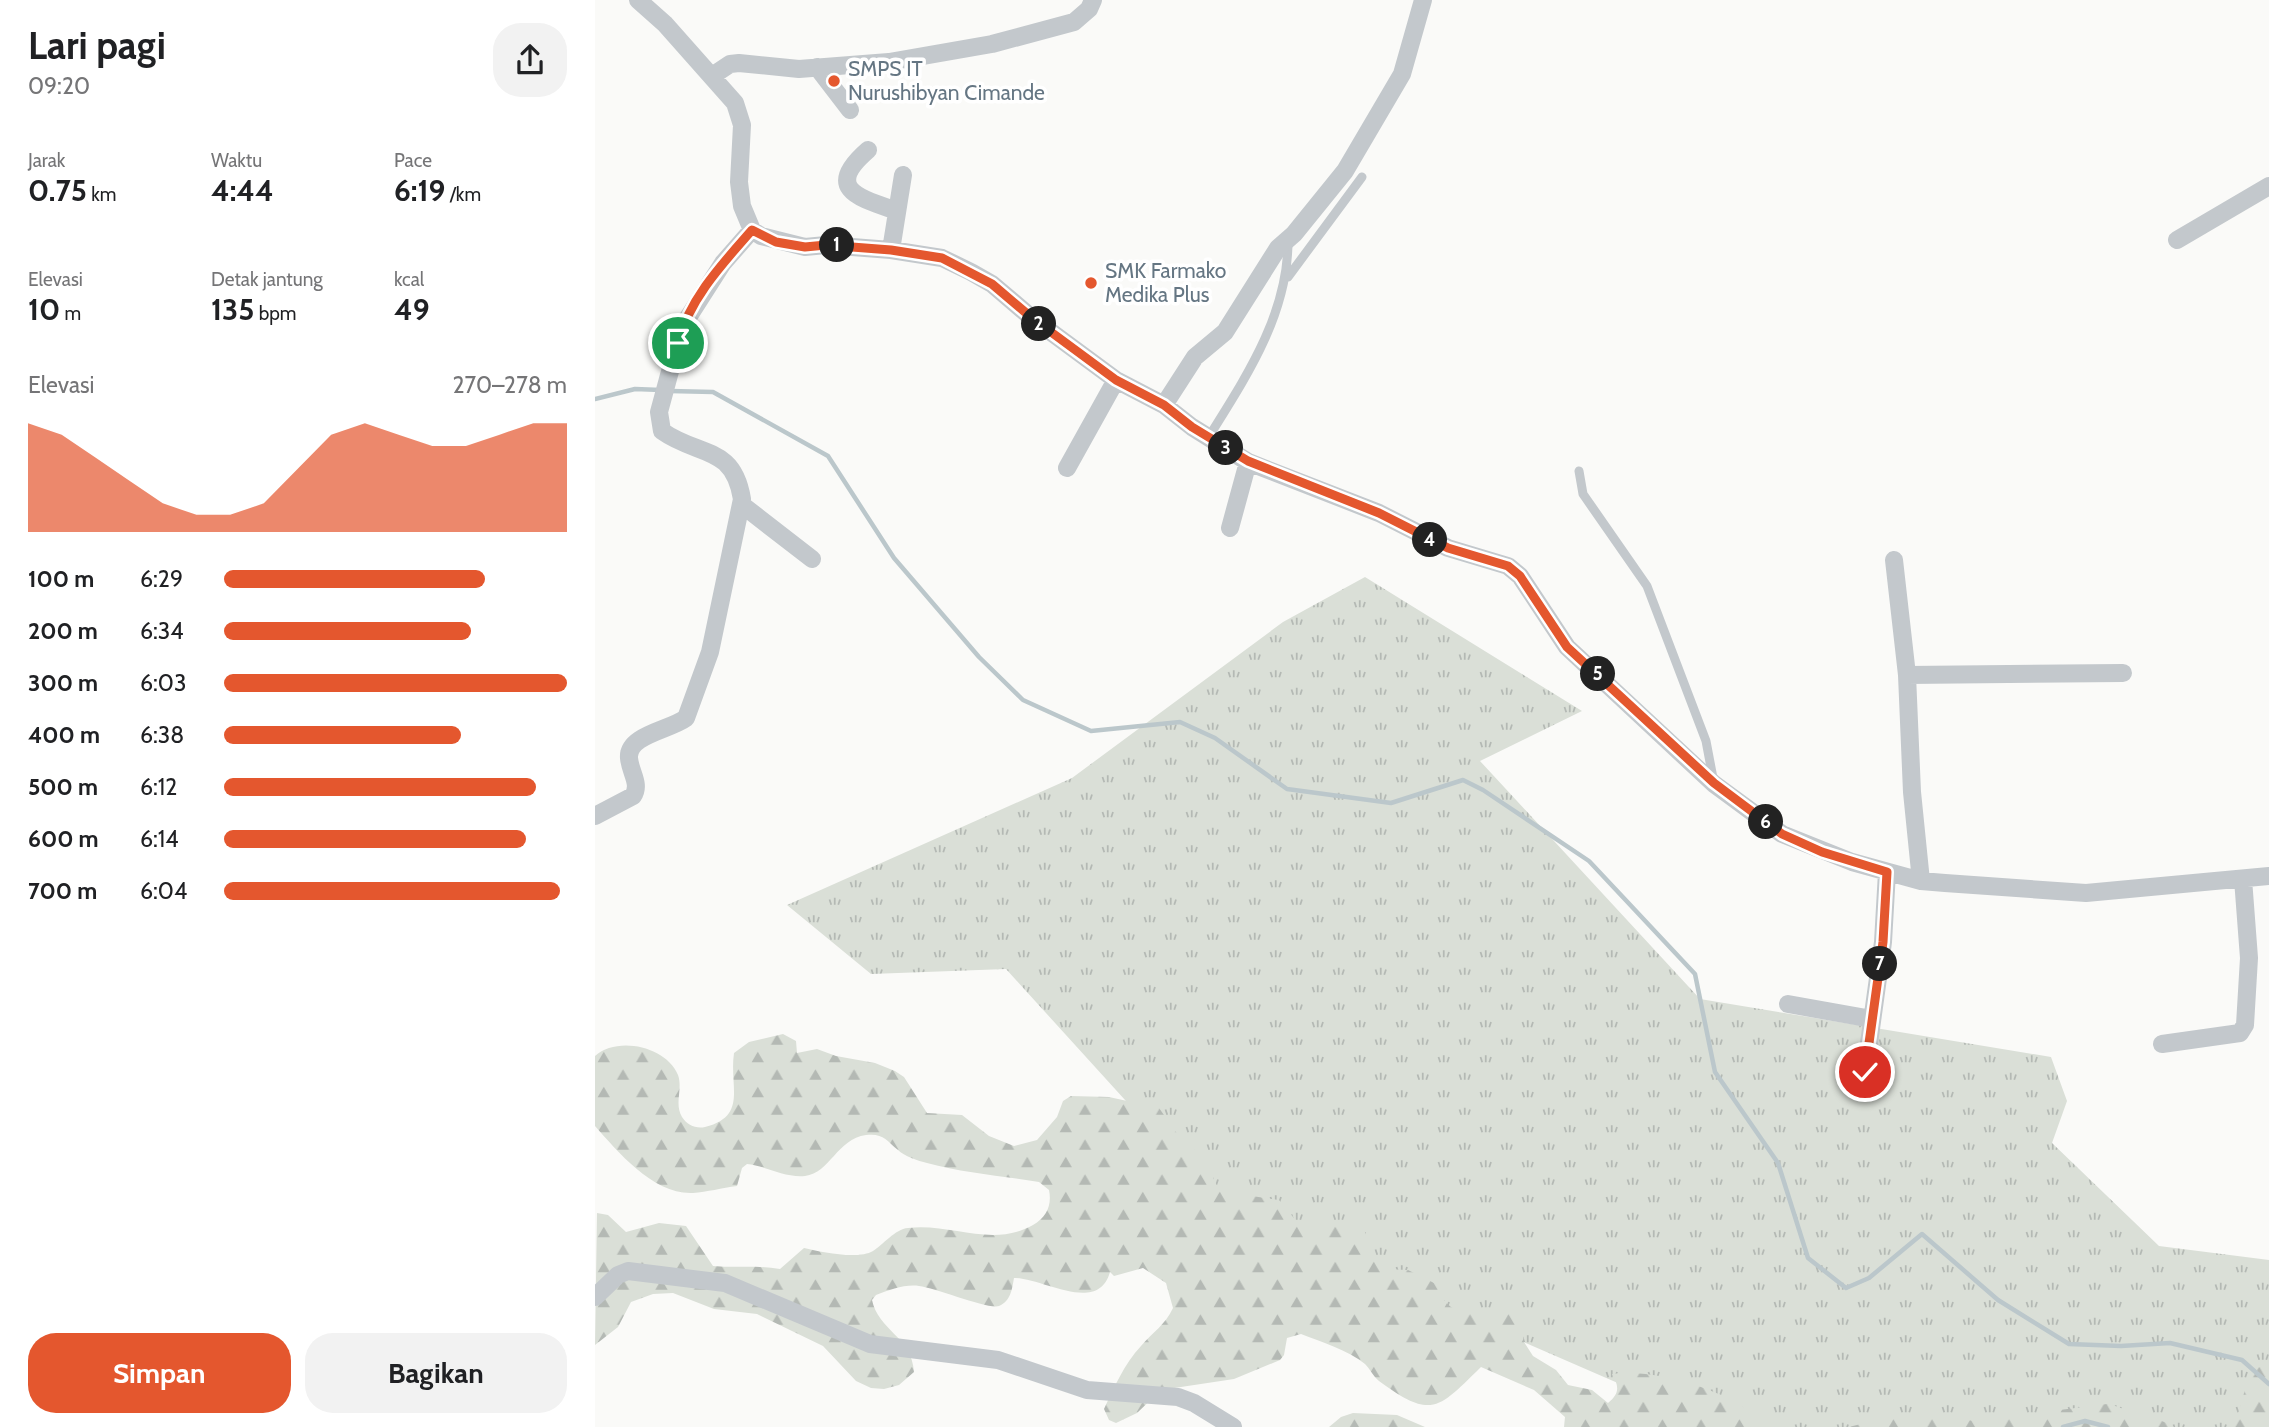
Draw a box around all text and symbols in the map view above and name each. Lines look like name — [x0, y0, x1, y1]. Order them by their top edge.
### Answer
text: Lari pagi — [28, 22, 166, 69]
button: share — [493, 23, 567, 97]
place label: SMPS IT Nurushibyan Cimande — [848, 56, 1045, 105]
text: 09:20 — [28, 72, 90, 100]
marker: SMPS IT Nurushibyan Cimande — [826, 73, 842, 89]
text: Jarak — [28, 149, 65, 172]
text: Waktu — [211, 149, 262, 172]
text: Pace — [394, 149, 432, 172]
text: 0.75 — [28, 172, 87, 209]
text: 4:44 — [211, 172, 274, 209]
text: 6:19 — [394, 172, 445, 209]
text: km — [87, 183, 116, 206]
text: /km — [445, 183, 481, 206]
pin: 1 — [819, 228, 855, 262]
text: 1 — [833, 233, 840, 256]
place label: SMK Farmako Medika Plus — [1105, 258, 1226, 307]
text: Elevasi — [28, 268, 83, 291]
text: Detak jantung — [211, 268, 323, 291]
text: kcal — [394, 268, 424, 291]
marker: SMK Farmako Medika Plus — [1083, 275, 1099, 291]
text: 10 — [28, 291, 60, 328]
text: 135 — [211, 291, 254, 328]
text: 49 — [394, 291, 430, 328]
text: m — [60, 302, 81, 325]
text: bpm — [254, 302, 296, 325]
pin: 2 — [1021, 306, 1057, 342]
text: 2 — [1033, 312, 1044, 335]
pin — [648, 313, 708, 373]
icon: arrive — [659, 324, 697, 362]
text: Elevasi — [28, 371, 94, 399]
text: 270–278 m — [453, 371, 567, 399]
pin: 3 — [1209, 430, 1243, 466]
text: 3 — [1220, 436, 1231, 459]
pin: 4 — [1413, 522, 1447, 558]
text: 4 — [1424, 528, 1435, 551]
text: 100 m — [28, 565, 94, 593]
text: 6:29 — [140, 565, 183, 593]
text: 200 m — [28, 617, 98, 645]
text: 6:34 — [140, 617, 184, 645]
pin: 5 — [1581, 656, 1615, 692]
text: 5 — [1592, 662, 1603, 685]
text: 300 m — [28, 669, 98, 697]
text: 6:03 — [140, 669, 186, 697]
text: 400 m — [28, 721, 100, 749]
text: 6:38 — [140, 721, 184, 749]
text: 500 m — [28, 773, 98, 801]
text: 6:12 — [140, 773, 177, 801]
pin: 6 — [1749, 804, 1783, 840]
text: 6 — [1760, 810, 1771, 833]
text: 600 m — [28, 825, 99, 853]
text: 6:14 — [140, 825, 179, 853]
text: 700 m — [28, 877, 97, 905]
text: 6:04 — [140, 877, 187, 905]
pin: 7 — [1863, 946, 1897, 982]
text: 7 — [1875, 952, 1884, 975]
pin — [1835, 1042, 1895, 1102]
icon: check — [1846, 1053, 1884, 1091]
button: Simpan — [28, 1333, 291, 1413]
button: Bagikan — [305, 1333, 567, 1413]

